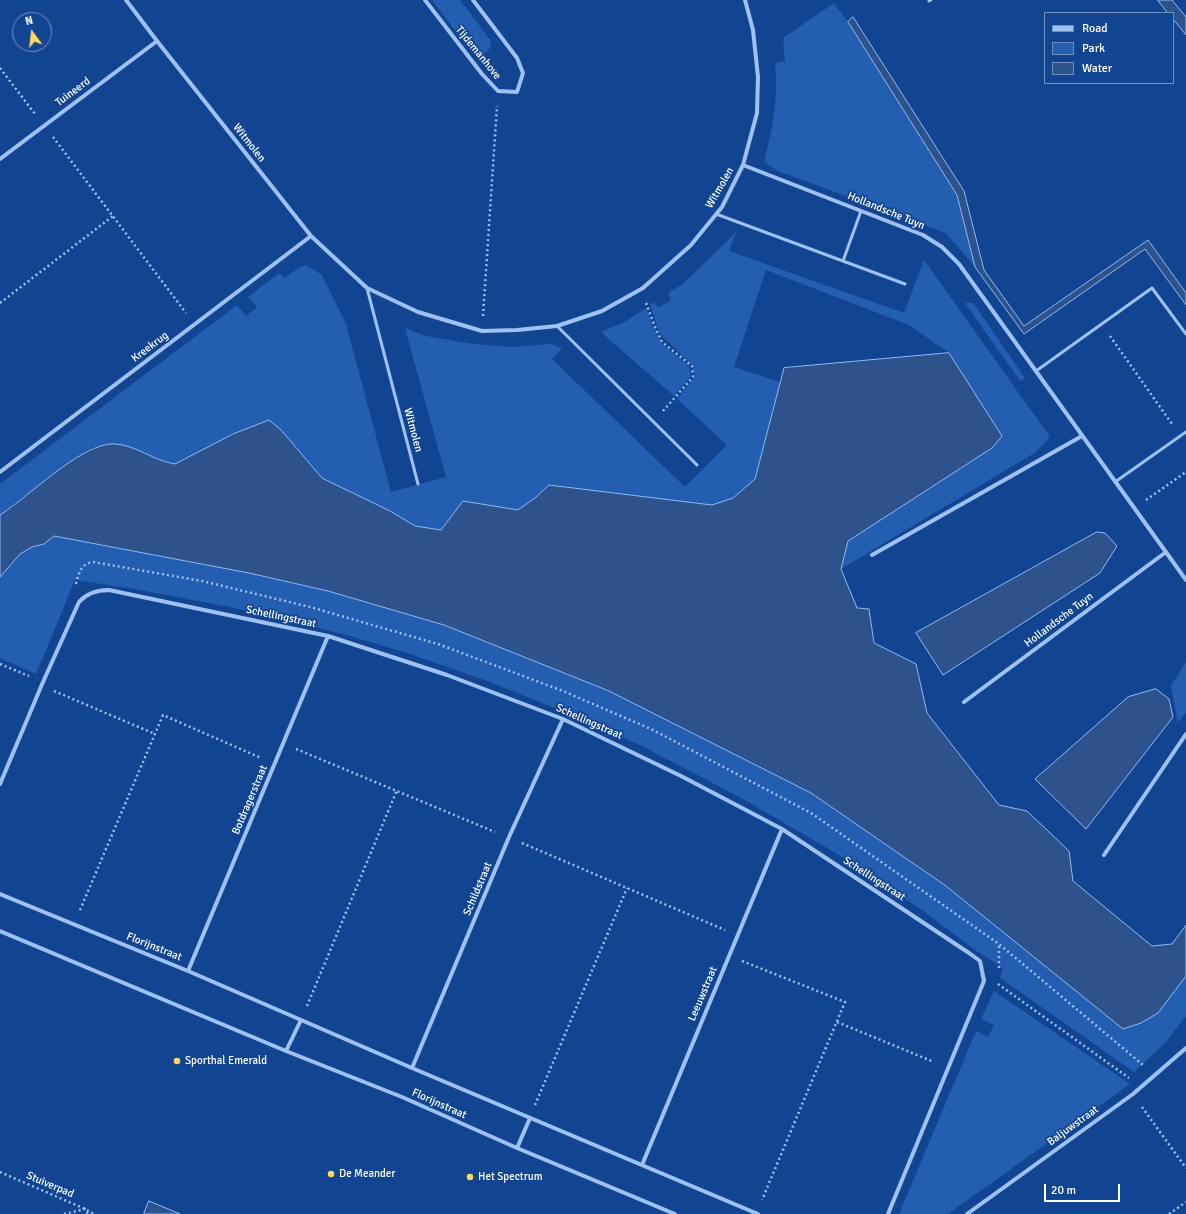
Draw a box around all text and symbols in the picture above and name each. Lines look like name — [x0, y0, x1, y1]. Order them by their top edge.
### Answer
north arrow — [12, 12, 52, 52]
legend — [1044, 12, 1174, 84]
text: N — [24, 14, 34, 28]
text: Road — [1082, 21, 1108, 36]
street label: Tijdemanhove — [452, 24, 504, 82]
text: Park — [1082, 41, 1105, 56]
text: Water — [1082, 61, 1112, 76]
street label: Tuineerd — [53, 75, 93, 109]
street label: Witmolen — [230, 121, 268, 165]
street label: Witmolen — [703, 165, 737, 211]
street label: Hollandsche Tuyn — [845, 189, 927, 233]
street label: Kreekrug — [129, 329, 171, 365]
street label: Witmolen — [401, 406, 425, 454]
street label: Hollandsche Tuyn — [1022, 590, 1096, 650]
street label: Schellingstraat — [245, 603, 317, 631]
street label: Schellingstraat — [554, 701, 624, 743]
street label: Botdragerstraat — [229, 763, 271, 837]
street label: Schellingstraat — [840, 854, 908, 904]
street label: Schildstraat — [461, 860, 495, 918]
street label: Florijnstraat — [124, 930, 184, 964]
street label: Leeuwstraat — [686, 965, 720, 1023]
place label: Sporthal Emerald — [185, 1054, 267, 1068]
marker: Sporthal Emerald — [172, 1056, 182, 1066]
street label: Florijnstraat — [410, 1086, 468, 1122]
street label: Baljuwstraat — [1045, 1103, 1101, 1149]
place label: De Meander — [339, 1167, 395, 1181]
street label: Stuiverpad — [24, 1169, 76, 1201]
marker: De Meander — [326, 1169, 336, 1179]
place label: Het Spectrum — [478, 1170, 543, 1184]
marker: Het Spectrum — [465, 1172, 475, 1182]
scale bar — [1046, 1176, 1122, 1202]
text: 20 m — [1051, 1183, 1076, 1198]

